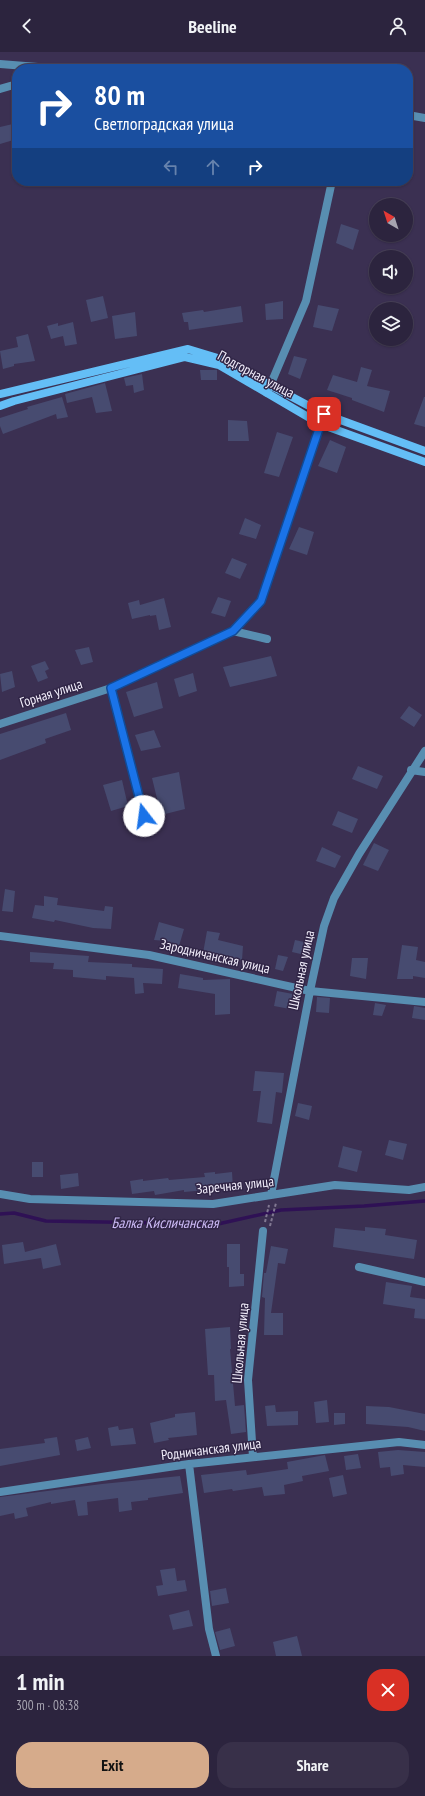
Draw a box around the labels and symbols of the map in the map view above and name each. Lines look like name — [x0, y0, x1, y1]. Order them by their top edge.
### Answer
north arrow — [369, 198, 413, 242]
street label: Подгорная улица — [215, 346, 297, 402]
pin — [307, 397, 341, 431]
street label: Горная улица — [18, 674, 84, 712]
position arrow — [123, 795, 165, 837]
street label: Школьная улица — [284, 929, 318, 1011]
street label: Зародничанская улица — [158, 935, 272, 977]
street label: Заречная улица — [195, 1172, 275, 1198]
water label: Балка Кисличанская — [111, 1213, 220, 1232]
street label: Школьная улица — [228, 1302, 252, 1384]
street label: Родничанская улица — [160, 1434, 262, 1464]

